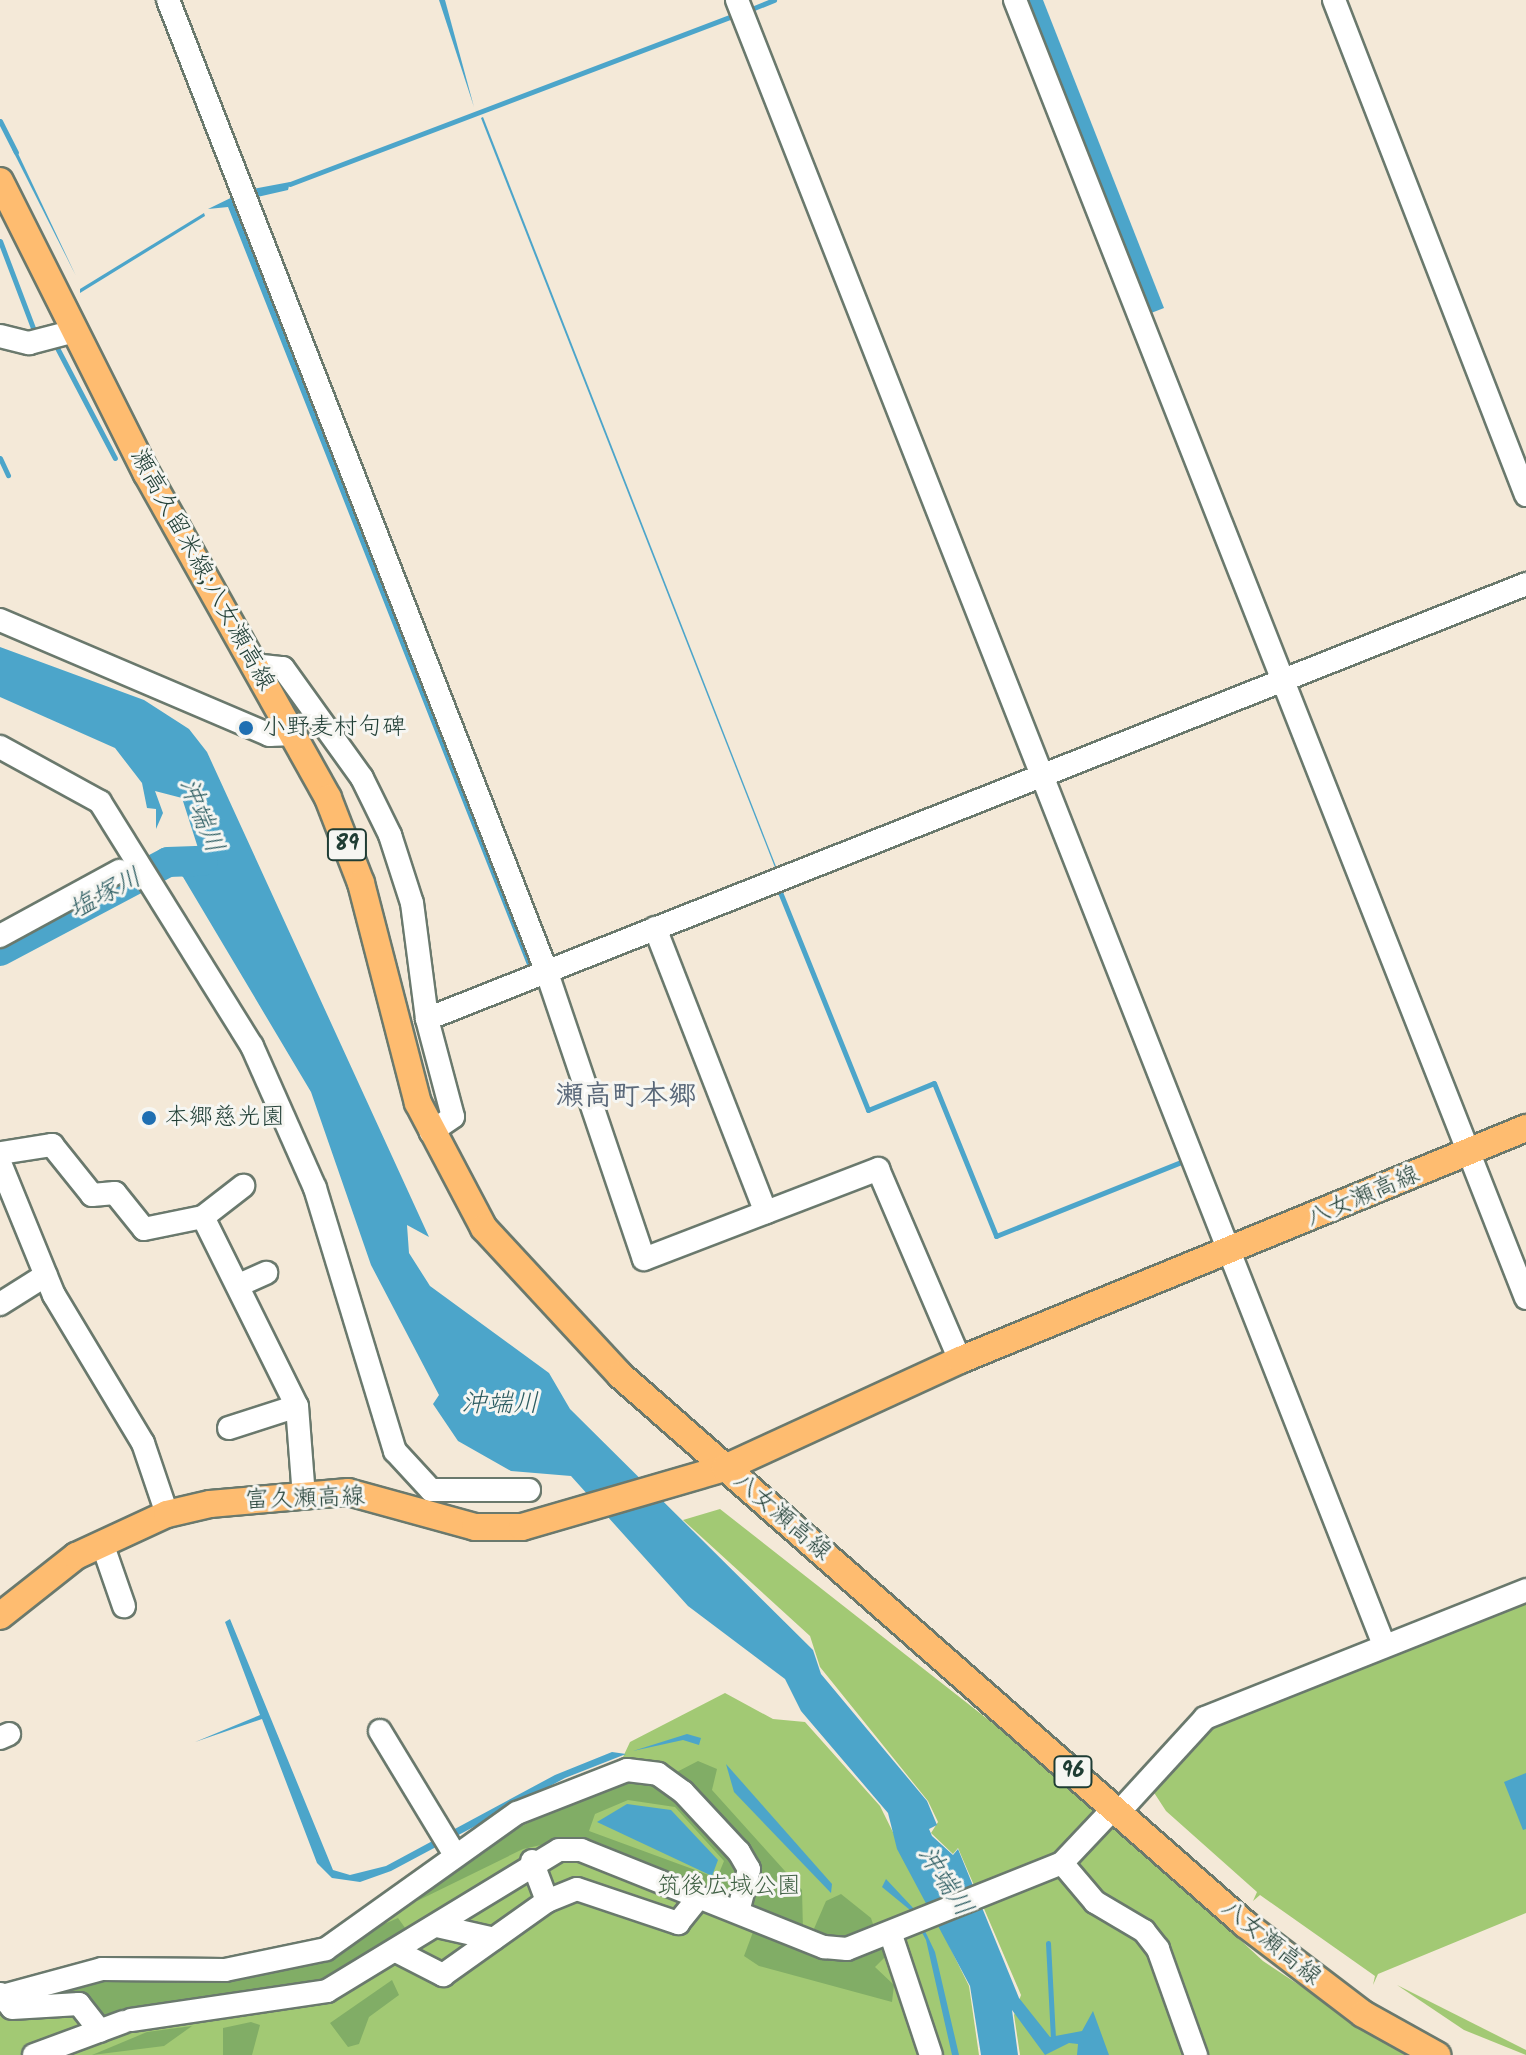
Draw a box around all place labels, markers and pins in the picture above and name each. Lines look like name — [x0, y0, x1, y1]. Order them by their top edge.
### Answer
place label: 小野麦村句碑 — [262, 714, 406, 742]
marker: 小野麦村句碑 — [237, 719, 255, 737]
place label: 本郷慈光園 — [165, 1104, 285, 1132]
marker: 本郷慈光園 — [140, 1109, 158, 1127]

